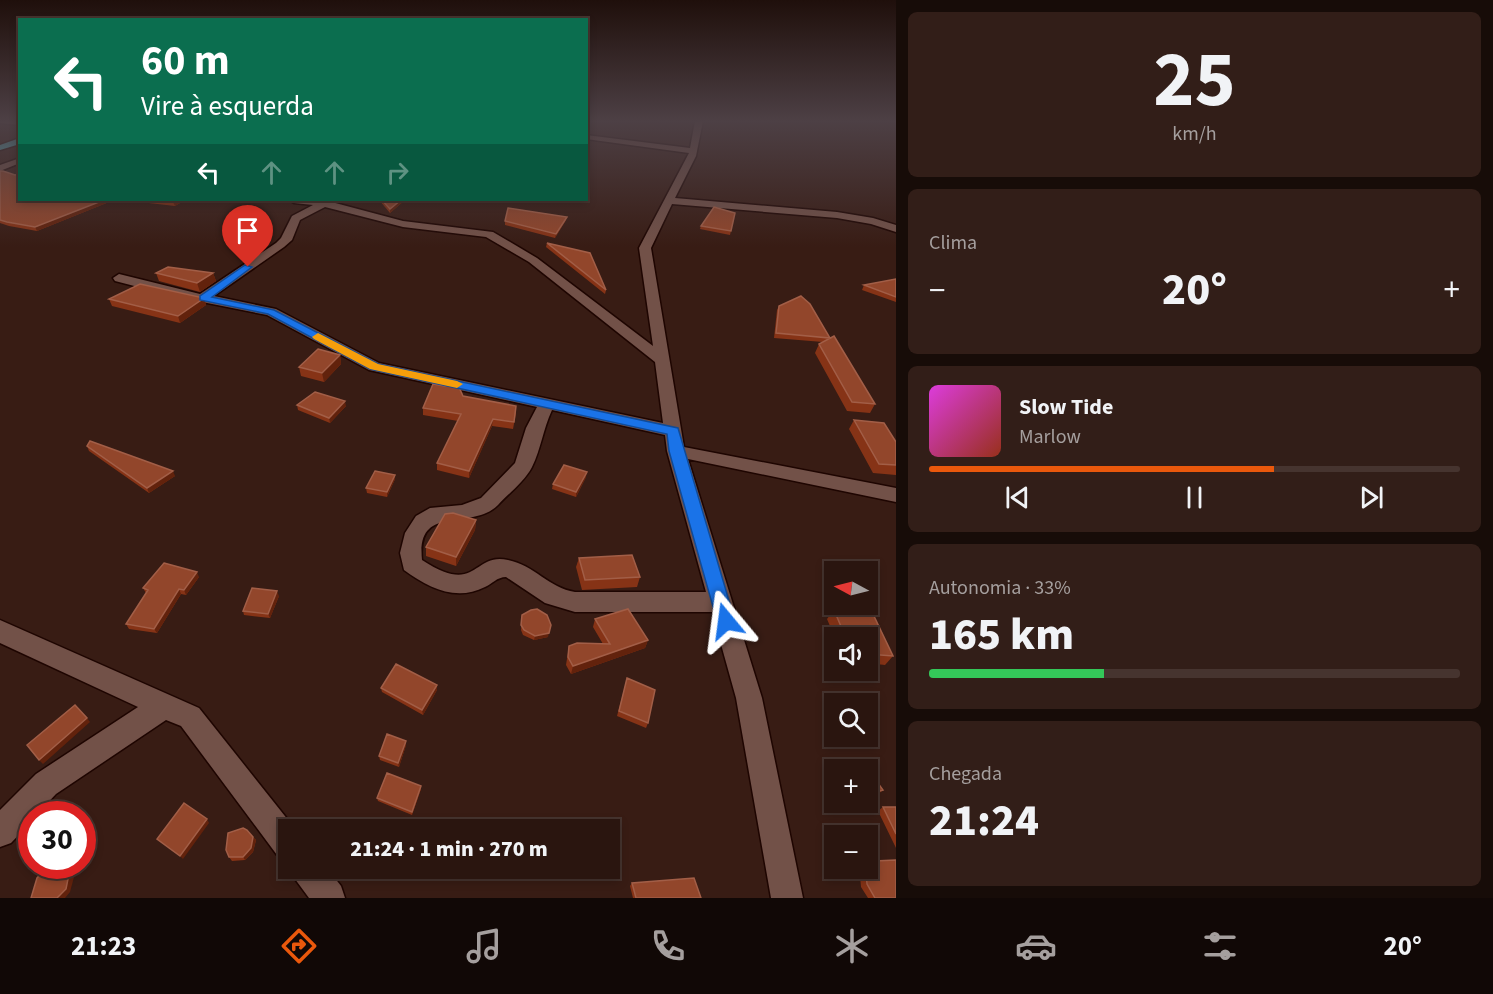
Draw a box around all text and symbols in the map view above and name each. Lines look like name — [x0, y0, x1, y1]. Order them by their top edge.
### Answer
text: 25 — [1153, 25, 1236, 136]
text: 60 m — [141, 31, 230, 91]
icon: left — [42, 42, 120, 120]
text: Vire à esquerda — [141, 87, 314, 126]
text: km/h — [1172, 120, 1217, 148]
icon: left — [192, 156, 225, 189]
icon: ahead — [255, 156, 288, 189]
icon: ahead — [318, 156, 351, 189]
icon: right — [381, 156, 414, 189]
pin — [222, 205, 273, 267]
icon: arrive — [231, 214, 264, 247]
text: Clima — [929, 229, 977, 257]
text: 20° — [1162, 258, 1227, 322]
text: − — [929, 267, 945, 314]
text: + — [1444, 267, 1460, 314]
text: Slow Tide — [1019, 391, 1113, 423]
text: Marlow — [1019, 423, 1081, 451]
icon: previous — [1001, 481, 1034, 514]
icon: pause — [1178, 481, 1211, 514]
icon: next — [1355, 481, 1388, 514]
north arrow — [824, 561, 878, 615]
map controls — [824, 561, 878, 879]
text: Autonomia · 33% — [929, 574, 1071, 602]
position arrow — [694, 589, 758, 653]
text: 165 km — [929, 603, 1074, 667]
button: sound — [824, 627, 878, 681]
button: search — [824, 693, 878, 747]
button: + — [824, 759, 878, 813]
text: Chegada — [929, 760, 1002, 788]
text: 21:24 — [929, 789, 1039, 853]
speed limit sign: 30 — [18, 801, 96, 879]
button: − — [824, 825, 878, 879]
text: 21:24 · 1 min · 270 m — [350, 833, 548, 865]
icon: directions — [278, 925, 320, 967]
icon: music — [463, 925, 505, 967]
icon: phone — [647, 925, 689, 967]
icon: climate — [831, 925, 873, 967]
icon: car — [1015, 925, 1057, 967]
icon: filters — [1199, 925, 1241, 967]
text: 21:23 — [71, 927, 136, 966]
text: 20° — [1384, 927, 1422, 966]

